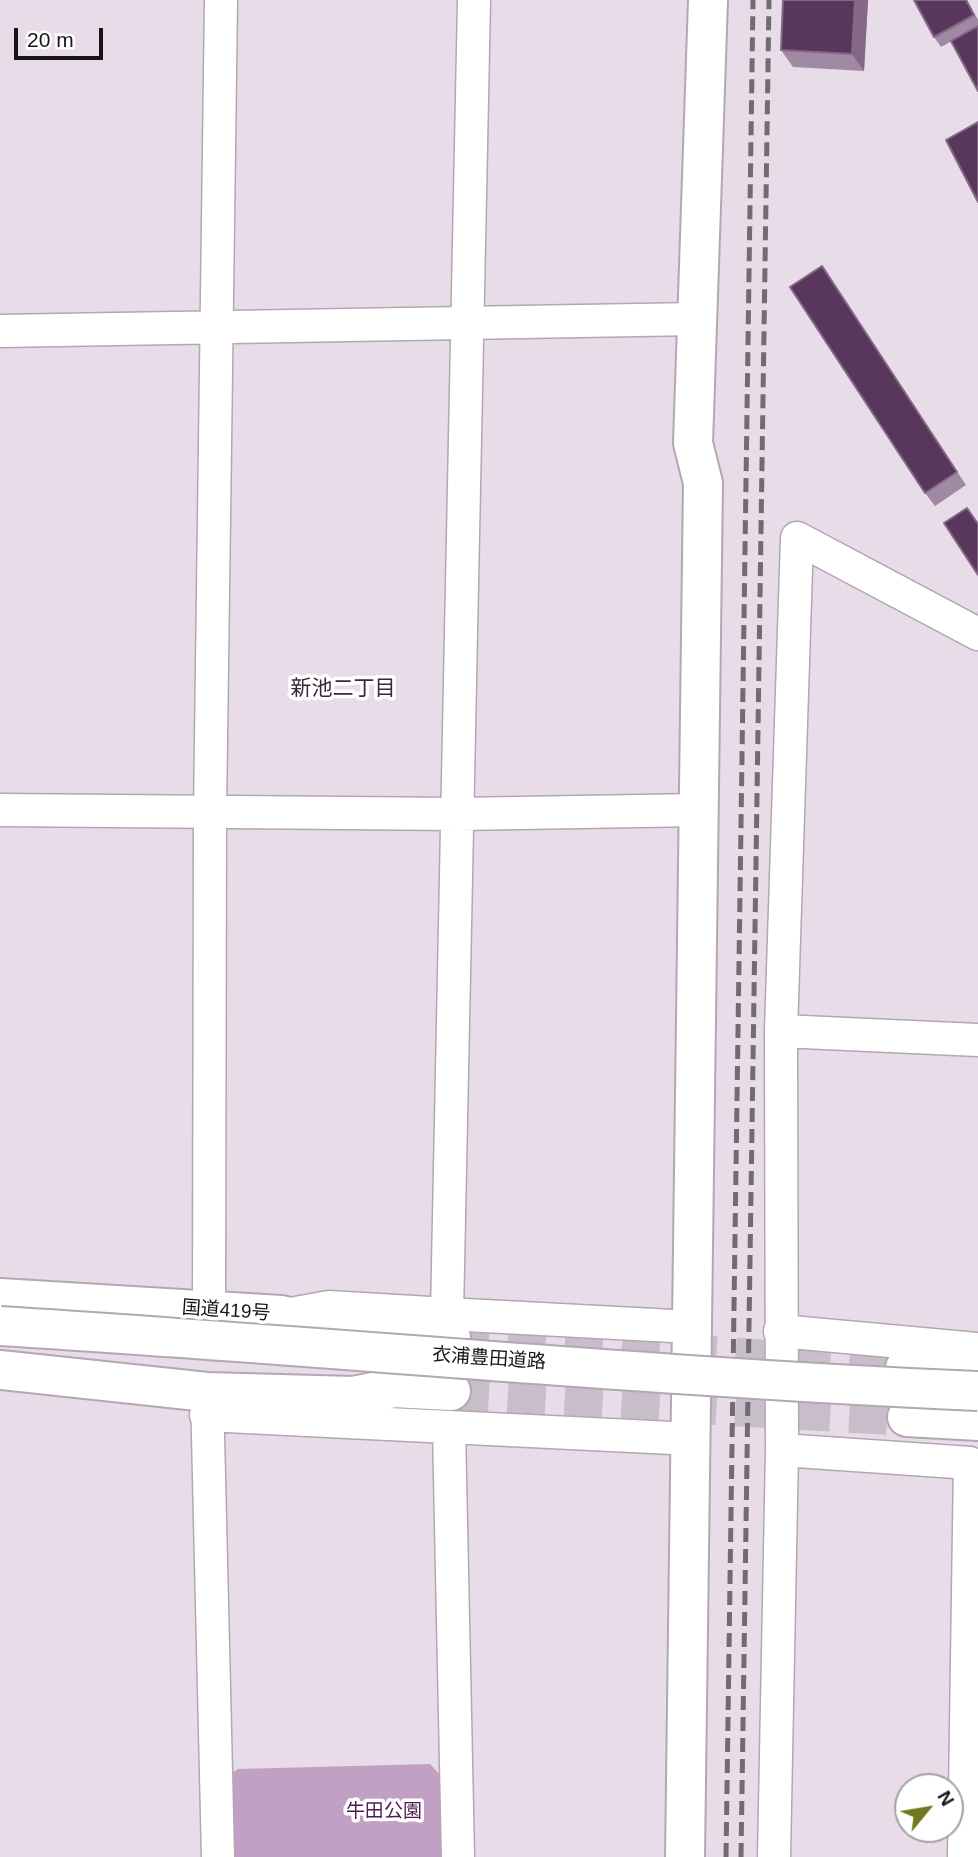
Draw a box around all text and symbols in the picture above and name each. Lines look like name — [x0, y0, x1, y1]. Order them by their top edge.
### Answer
scale bar — [18, 14, 107, 58]
text: 20 m — [27, 28, 74, 51]
district label: 新池二丁目 — [291, 676, 395, 702]
street label: 国道419号 — [181, 1297, 271, 1325]
street label: 衣浦豊田道路 — [431, 1344, 547, 1374]
north arrow — [894, 1773, 964, 1843]
text: N — [933, 1787, 958, 1809]
park label: 牛田公園 — [346, 1801, 422, 1823]

